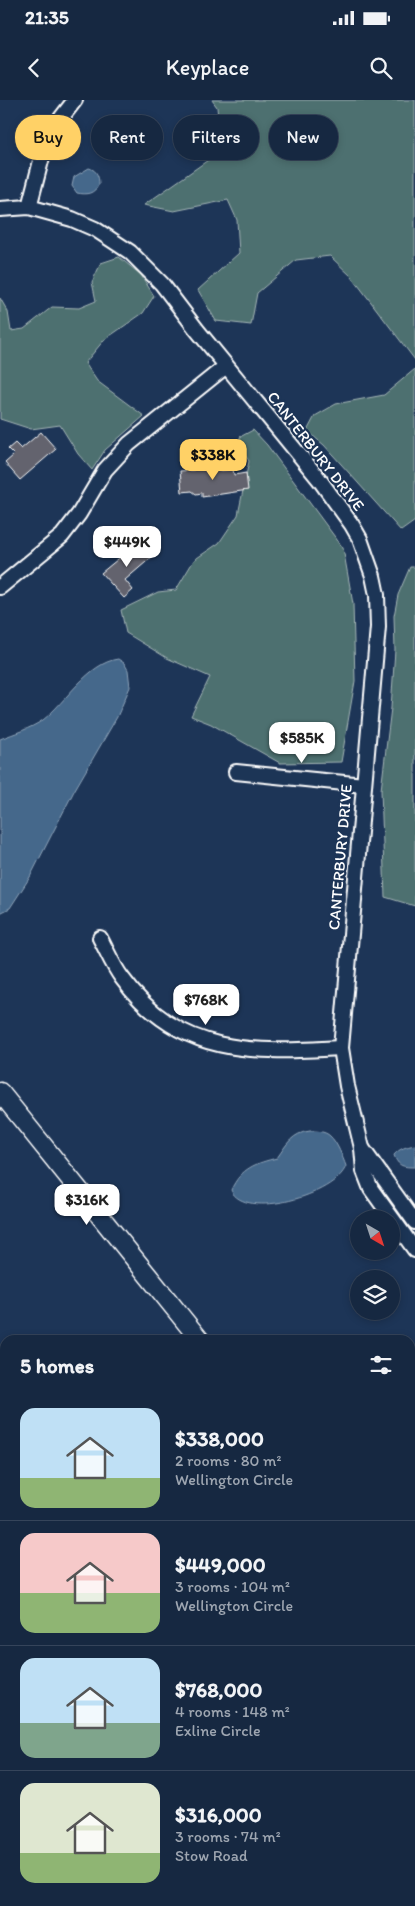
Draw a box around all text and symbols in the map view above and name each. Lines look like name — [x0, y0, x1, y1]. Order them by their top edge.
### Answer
text: 21:35 — [25, 6, 69, 29]
icon: back — [20, 54, 48, 82]
text: Keyplace — [166, 54, 249, 81]
icon: search — [367, 54, 395, 82]
chip: Buy — [15, 115, 81, 160]
chip: Rent — [91, 115, 163, 160]
chip: Filters — [173, 115, 259, 160]
chip: New — [269, 115, 338, 160]
street label: CANTERBURY DRIVE — [263, 387, 369, 515]
pin: $338K — [178, 438, 248, 481]
text: $338K — [191, 445, 235, 464]
pin: $449K — [92, 526, 162, 568]
text: $449K — [104, 532, 150, 551]
pin: $585K — [267, 722, 337, 764]
text: $585K — [280, 728, 324, 747]
street label: CANTERBURY DRIVE — [324, 783, 356, 931]
pin: $768K — [171, 984, 241, 1026]
text: $768K — [184, 990, 228, 1009]
pin: $316K — [52, 1184, 122, 1226]
text: $316K — [66, 1190, 108, 1209]
north arrow — [350, 1210, 400, 1260]
map controls — [350, 1210, 400, 1320]
button: layers — [350, 1270, 400, 1320]
icon: filters — [367, 1351, 395, 1379]
text: 5 homes — [20, 1353, 94, 1378]
text: $338,000 — [175, 1426, 264, 1451]
icon: home — [60, 1428, 120, 1488]
text: 2 rooms · 80 m² — [175, 1451, 281, 1470]
text: Wellington Circle — [175, 1470, 293, 1489]
text: $449,000 — [175, 1552, 266, 1577]
icon: home — [60, 1553, 120, 1613]
text: 3 rooms · 104 m² — [175, 1577, 290, 1596]
text: Wellington Circle — [175, 1596, 293, 1615]
text: $768,000 — [175, 1677, 262, 1702]
icon: home — [60, 1678, 120, 1738]
text: 4 rooms · 148 m² — [175, 1702, 290, 1721]
text: Exline Circle — [175, 1721, 261, 1740]
text: $316,000 — [175, 1802, 262, 1827]
icon: home — [60, 1803, 120, 1863]
text: 3 rooms · 74 m² — [175, 1827, 281, 1846]
text: Stow Road — [175, 1846, 248, 1865]

